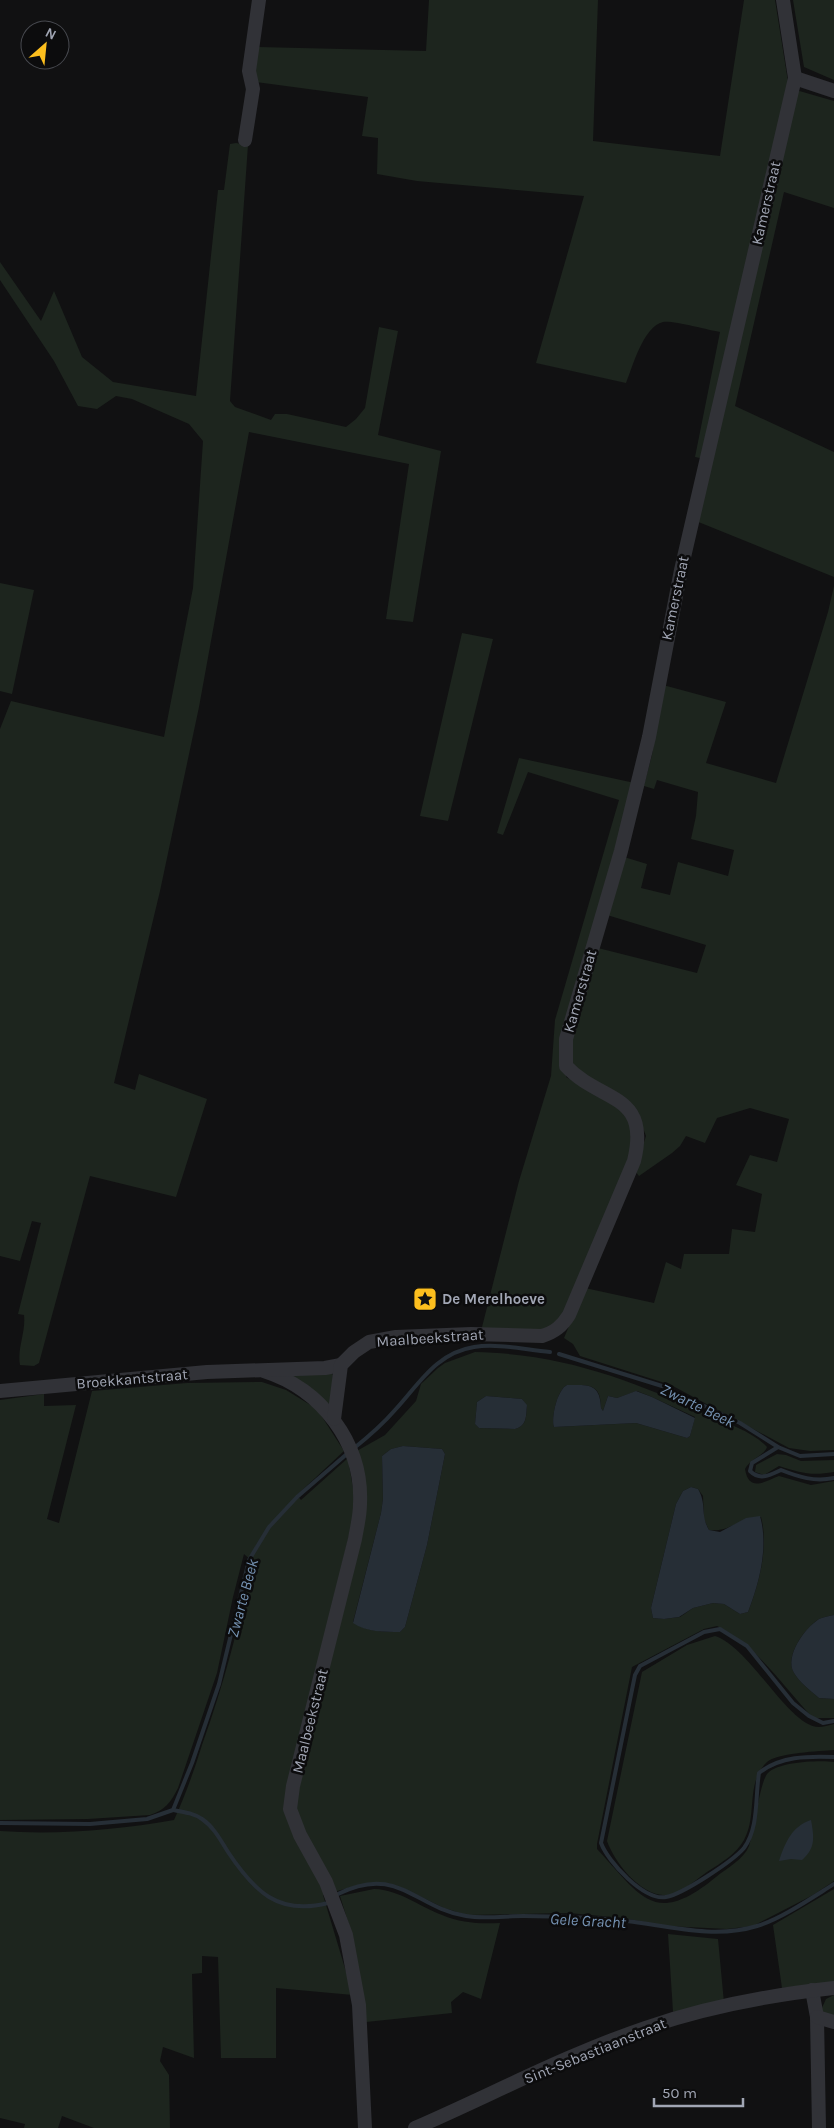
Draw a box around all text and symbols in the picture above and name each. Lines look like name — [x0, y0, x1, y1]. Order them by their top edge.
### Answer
north arrow — [20, 20, 70, 70]
text: N — [42, 24, 59, 44]
street label: Kamerstraat — [748, 159, 784, 247]
street label: Kamerstraat — [657, 554, 693, 642]
street label: Kamerstraat — [560, 947, 601, 1035]
place icon: De Merelhoeve — [412, 1286, 438, 1312]
place label: De Merelhoeve — [442, 1290, 545, 1308]
street label: Maalbeekstraat — [376, 1325, 484, 1351]
street label: Broekkantstraat — [76, 1365, 189, 1393]
water label: Zwarte Beek — [657, 1379, 739, 1432]
water label: Zwarte Beek — [223, 1556, 262, 1640]
street label: Maalbeekstraat — [288, 1666, 332, 1775]
water label: Gele Gracht — [550, 1909, 627, 1932]
street label: Sint-Sebastiaanstraat — [521, 2014, 669, 2088]
scale bar — [654, 2076, 743, 2108]
text: 50 m — [662, 2084, 697, 2102]

